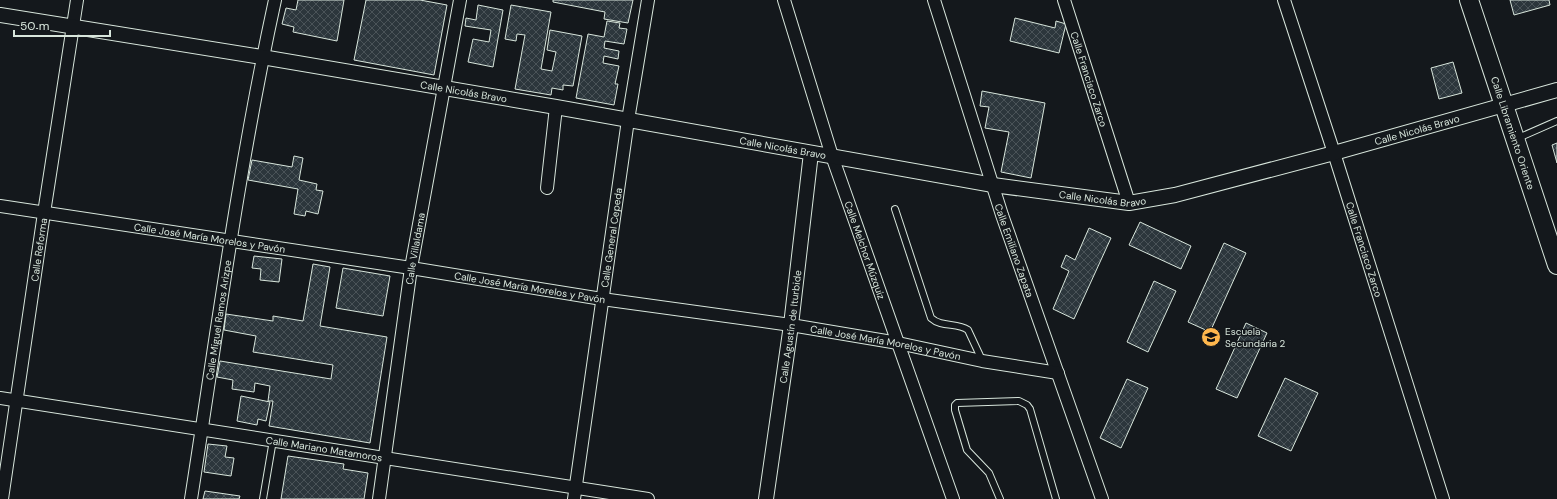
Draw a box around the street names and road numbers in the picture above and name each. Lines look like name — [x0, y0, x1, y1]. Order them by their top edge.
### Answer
street label: Calle Francisco Zarco — [1068, 30, 1110, 129]
street label: Calle Libramiento Oriente — [1488, 75, 1538, 192]
street label: Calle Nicolás Bravo — [419, 78, 508, 106]
street label: Calle Nicolás Bravo — [1373, 112, 1461, 148]
street label: Calle Nicolás Bravo — [738, 134, 827, 162]
street label: Calle General Cepeda — [598, 187, 625, 289]
street label: Calle Nicolás Bravo — [1058, 188, 1147, 210]
street label: Calle Melchor Múzquiz — [841, 199, 888, 302]
street label: Calle Francisco Zarco — [1343, 200, 1385, 299]
street label: Calle Emiliano Zapata — [992, 202, 1037, 299]
street label: Calle Villaldama — [403, 212, 428, 285]
street label: Calle Reforma — [28, 217, 50, 282]
street label: Calle José María Morelos y Pavón — [133, 220, 286, 256]
street label: Calle Miguel Ramos Arizpe — [203, 259, 234, 381]
street label: Calle José María Morelos y Pavón — [453, 269, 606, 306]
street label: Calle Agustín de Iturbide — [777, 269, 804, 384]
street label: Calle José María Morelos y Pavón — [809, 322, 962, 363]
street label: Calle Mariano Matamoros — [265, 434, 383, 464]

